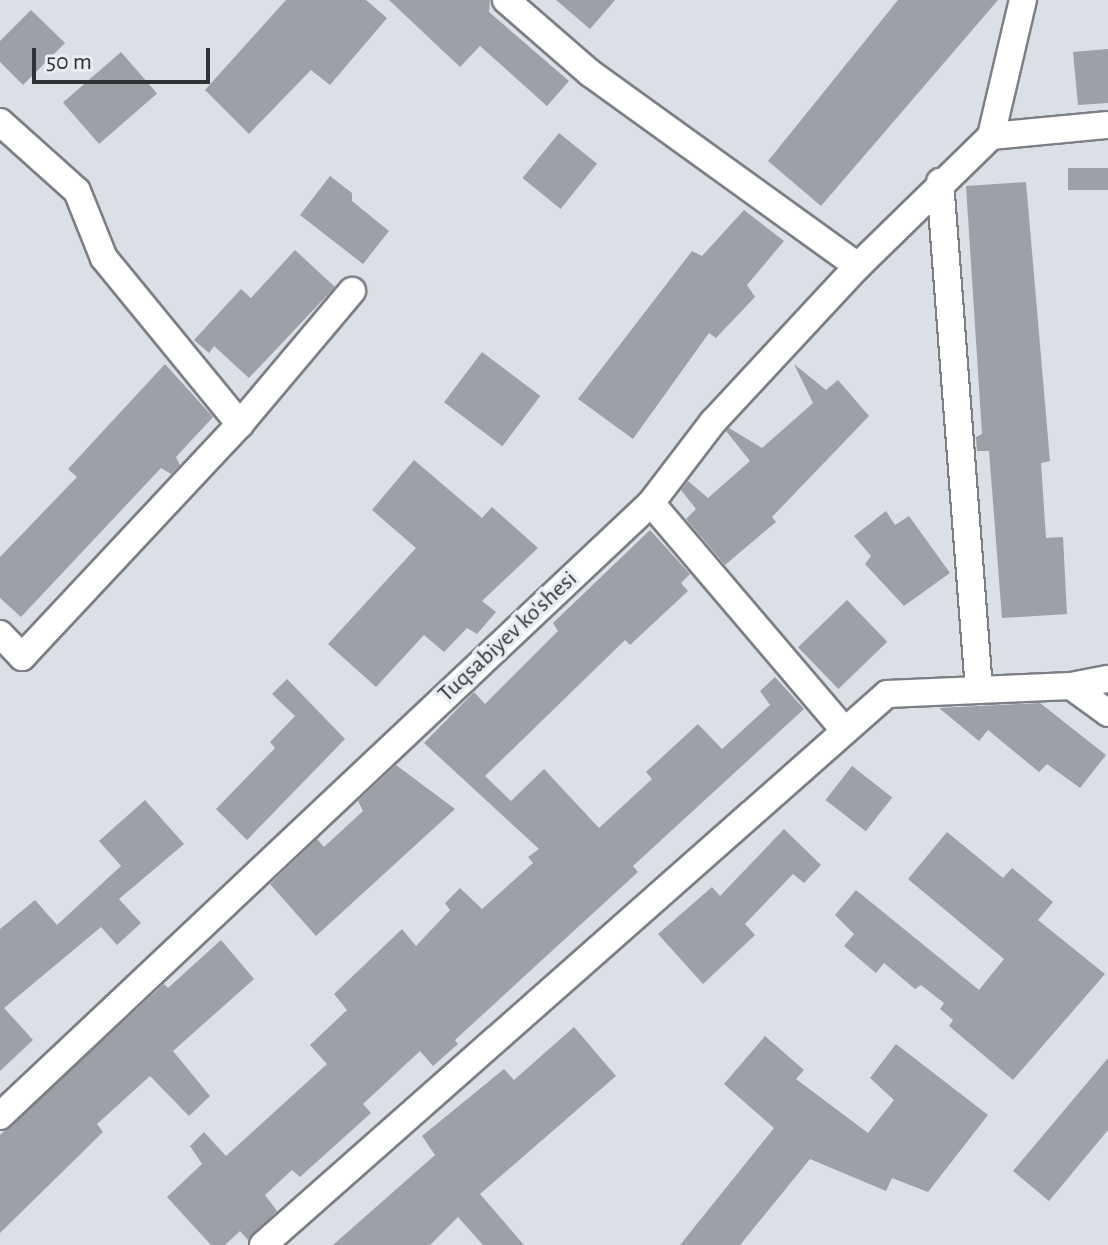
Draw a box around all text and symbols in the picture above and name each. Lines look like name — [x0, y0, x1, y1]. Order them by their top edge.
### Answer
scale bar — [36, 32, 214, 82]
text: 50 m — [46, 50, 92, 74]
street label: Tuqsabiyev ko'shesi — [432, 565, 584, 709]

